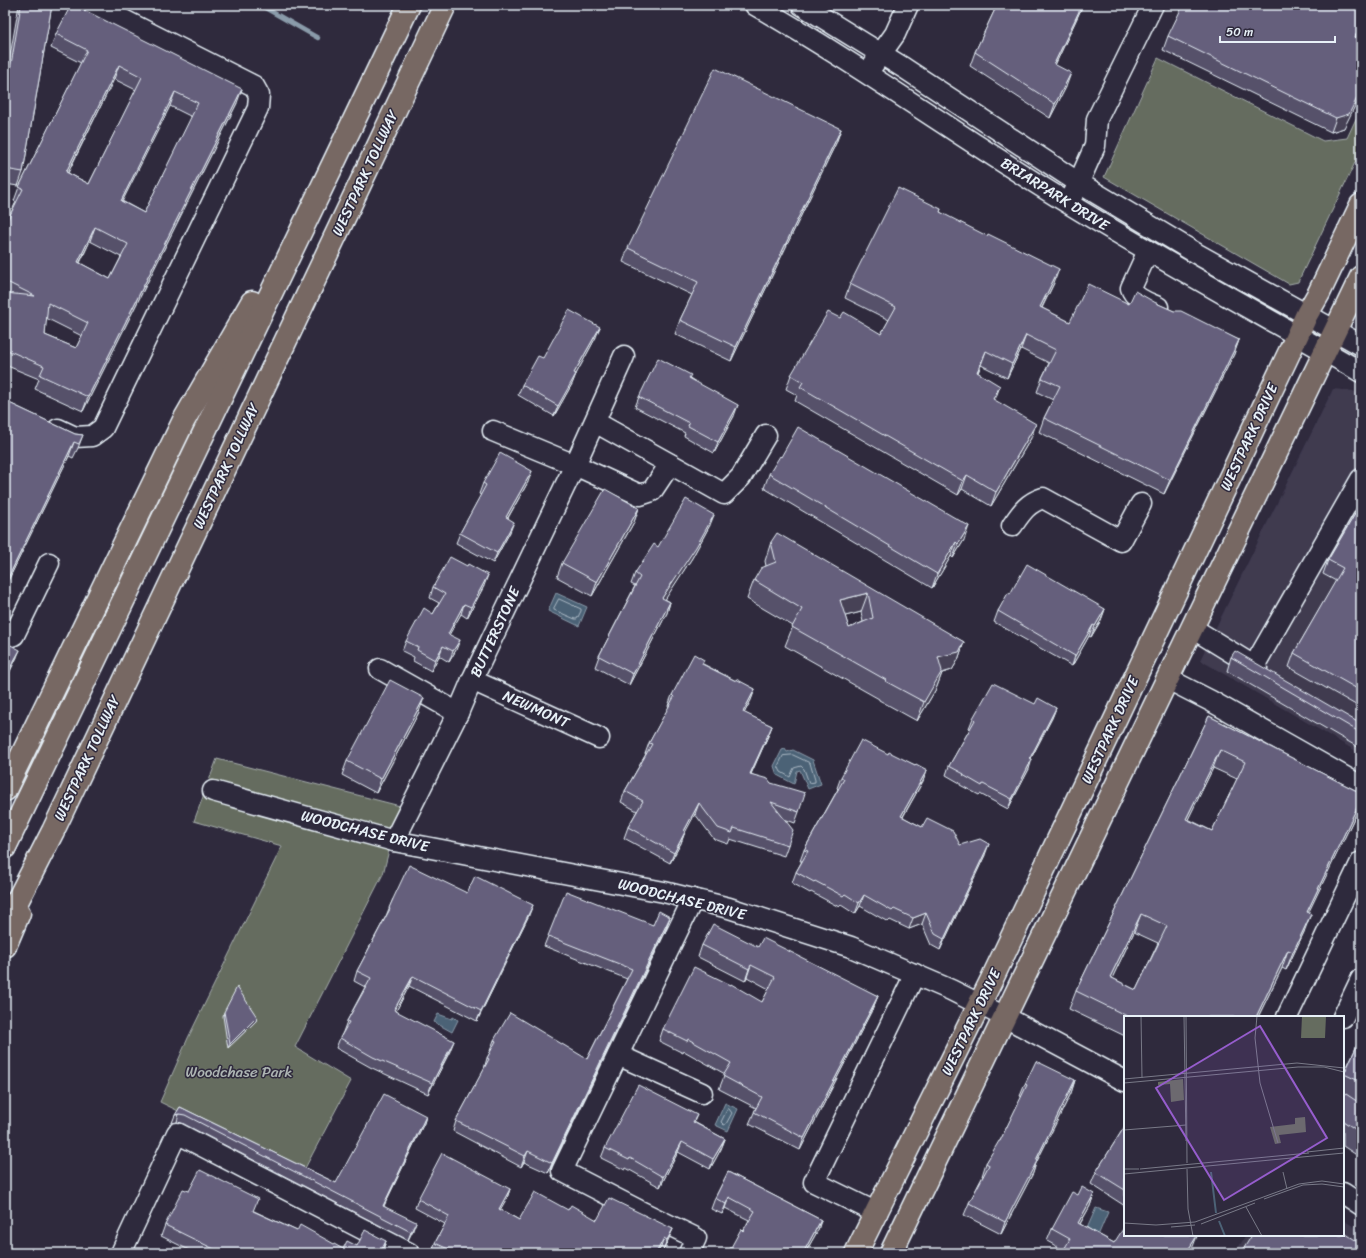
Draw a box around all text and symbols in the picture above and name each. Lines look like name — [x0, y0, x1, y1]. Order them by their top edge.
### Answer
scale bar — [1220, 18, 1335, 44]
text: 50 m — [1226, 21, 1253, 43]
street label: WESTPARK TOLLWAY — [324, 105, 406, 240]
street label: BRIARPARK DRIVE — [996, 150, 1116, 239]
street label: WESTPARK DRIVE — [1213, 377, 1286, 495]
street label: WESTPARK TOLLWAY — [185, 398, 267, 533]
street label: BUTTERSTONE — [463, 581, 528, 682]
street label: WESTPARK DRIVE — [1074, 670, 1147, 788]
street label: NEWMONT — [498, 683, 575, 736]
street label: WESTPARK TOLLWAY — [46, 690, 128, 825]
street label: WOODCHASE DRIVE — [298, 803, 433, 860]
street label: WOODCHASE DRIVE — [615, 871, 750, 928]
street label: WESTPARK DRIVE — [934, 963, 1009, 1080]
inset map — [1124, 1016, 1344, 1236]
park label: Woodchase Park — [186, 1059, 292, 1085]

